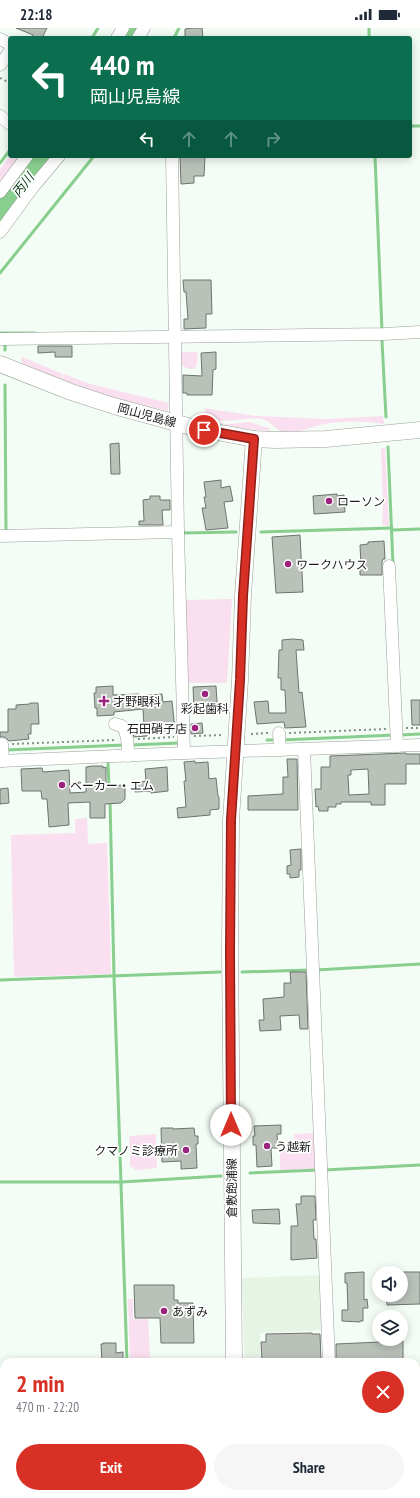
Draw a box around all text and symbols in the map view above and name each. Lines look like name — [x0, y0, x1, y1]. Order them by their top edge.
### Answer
text: 22:18 — [20, 5, 52, 24]
text: 440 m — [90, 46, 154, 83]
icon: left — [24, 52, 76, 104]
text: 岡山児島線 — [90, 85, 180, 108]
icon: left — [136, 128, 158, 150]
icon: ahead — [178, 128, 200, 150]
icon: ahead — [220, 128, 242, 150]
icon: right — [262, 128, 284, 150]
water label: 丙川 — [8, 168, 39, 200]
street label: 岡山児島線 — [116, 400, 178, 430]
pin — [187, 413, 221, 447]
icon: arrive — [193, 419, 215, 441]
place label: ローソン — [337, 494, 385, 509]
marker: ローソン — [324, 496, 334, 506]
place label: ワークハウス — [296, 557, 367, 572]
marker: ワークハウス — [283, 559, 293, 569]
marker: 彩起歯科 — [200, 689, 210, 699]
place label: 才野眼科 — [113, 694, 161, 709]
marker: 才野眼科 — [98, 695, 110, 707]
place label: 彩起歯科 — [181, 701, 229, 716]
place label: 石田硝子店 — [127, 721, 187, 736]
marker: 石田硝子店 — [190, 723, 200, 733]
place label: ベーカー・エム — [70, 778, 154, 793]
marker: ベーカー・エム — [57, 780, 67, 790]
position arrow — [210, 1104, 252, 1146]
place label: う越新 — [275, 1139, 311, 1154]
marker: う越新 — [262, 1141, 272, 1151]
place label: クマノミ診療所 — [94, 1143, 178, 1158]
marker: クマノミ診療所 — [181, 1145, 191, 1155]
street label: 倉敷飽浦線 — [224, 1158, 239, 1218]
map controls — [372, 1266, 408, 1346]
button: sound — [372, 1266, 408, 1302]
place label: あずみ — [172, 1304, 208, 1319]
marker: あずみ — [159, 1306, 169, 1316]
button: layers — [372, 1310, 408, 1346]
text: 2 min — [16, 1368, 64, 1399]
button: close — [362, 1371, 404, 1413]
text: 470 m · 22:20 — [16, 1399, 79, 1416]
button: Exit — [16, 1444, 206, 1490]
button: Share — [214, 1444, 404, 1490]

